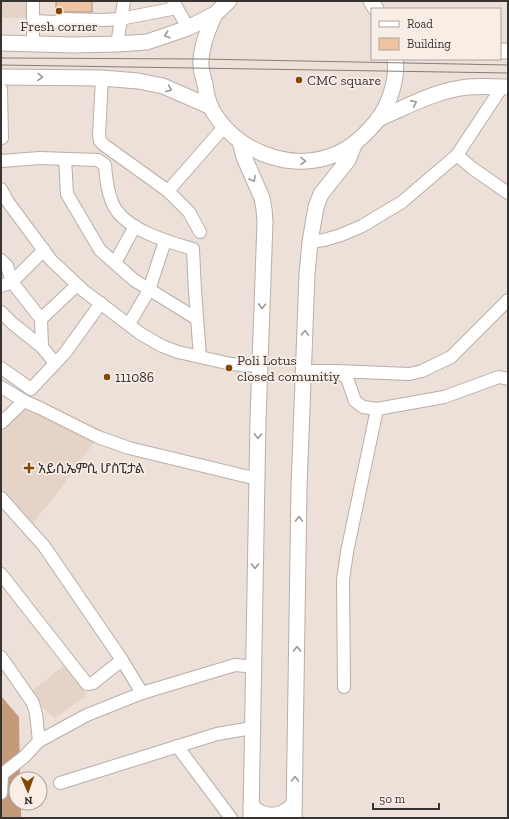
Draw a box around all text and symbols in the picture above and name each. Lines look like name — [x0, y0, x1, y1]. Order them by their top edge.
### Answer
marker: Fresh corner — [54, 6, 64, 16]
legend — [371, 8, 501, 60]
text: Road — [407, 17, 433, 31]
place label: Fresh corner — [20, 18, 98, 35]
one-way arrow — [163, 30, 170, 39]
text: Building — [407, 37, 451, 51]
place label: CMC square — [307, 72, 382, 89]
one-way arrow — [37, 73, 43, 82]
marker: CMC square — [294, 75, 304, 85]
one-way arrow — [165, 84, 172, 92]
one-way arrow — [410, 100, 417, 108]
one-way arrow — [300, 157, 306, 165]
one-way arrow — [248, 175, 255, 182]
one-way arrow — [257, 303, 266, 309]
one-way arrow — [301, 330, 309, 336]
place label: Poli Lotus closed comunitiy — [237, 352, 340, 385]
marker: Poli Lotus closed comunitiy — [224, 363, 234, 373]
place label: 111086 — [115, 369, 154, 386]
marker: 111086 — [102, 372, 112, 382]
one-way arrow — [254, 433, 262, 439]
place label: አይሲኤምሲ ሆስፒታል — [38, 460, 145, 477]
marker: አይሲኤምሲ ሆስፒታል — [23, 462, 35, 474]
one-way arrow — [295, 516, 303, 522]
one-way arrow — [251, 563, 259, 569]
one-way arrow — [293, 646, 301, 652]
north arrow — [8, 771, 48, 811]
one-way arrow — [291, 776, 299, 782]
scale bar — [373, 785, 439, 811]
text: 50 m — [379, 792, 406, 806]
text: N — [23, 794, 33, 807]

